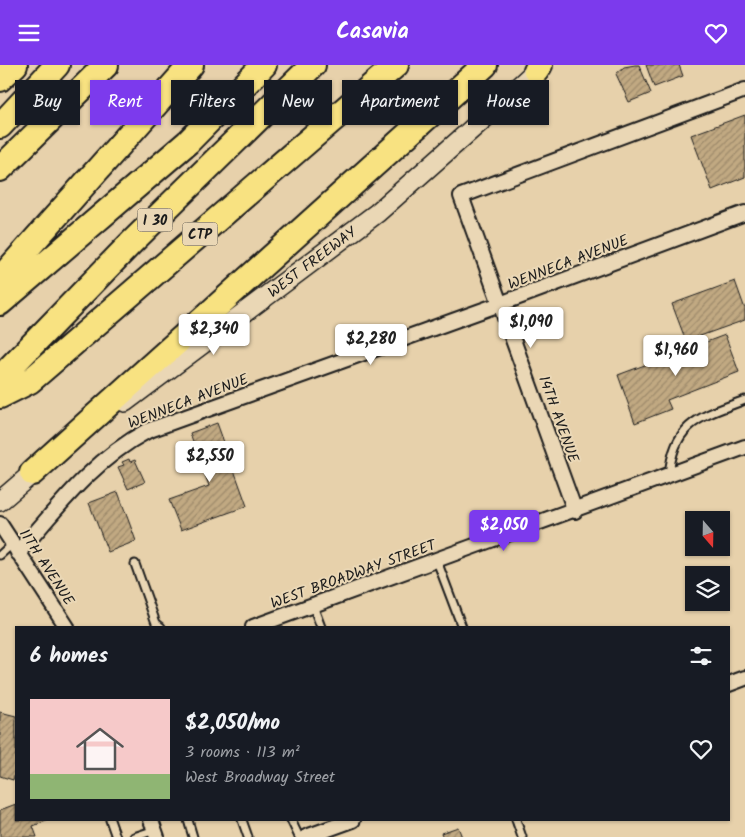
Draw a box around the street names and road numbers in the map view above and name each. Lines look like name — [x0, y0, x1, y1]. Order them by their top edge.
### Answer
road number: I 30 — [138, 209, 172, 231]
street label: WEST FREEWAY — [263, 220, 363, 304]
road number: CTP — [182, 222, 218, 245]
street label: WENNECA AVENUE — [505, 228, 633, 297]
street label: WENNECA AVENUE — [125, 367, 253, 436]
street label: 14TH AVENUE — [531, 373, 585, 467]
street label: 11TH AVENUE — [12, 524, 81, 612]
street label: WEST BROADWAY STREET — [267, 533, 441, 616]

